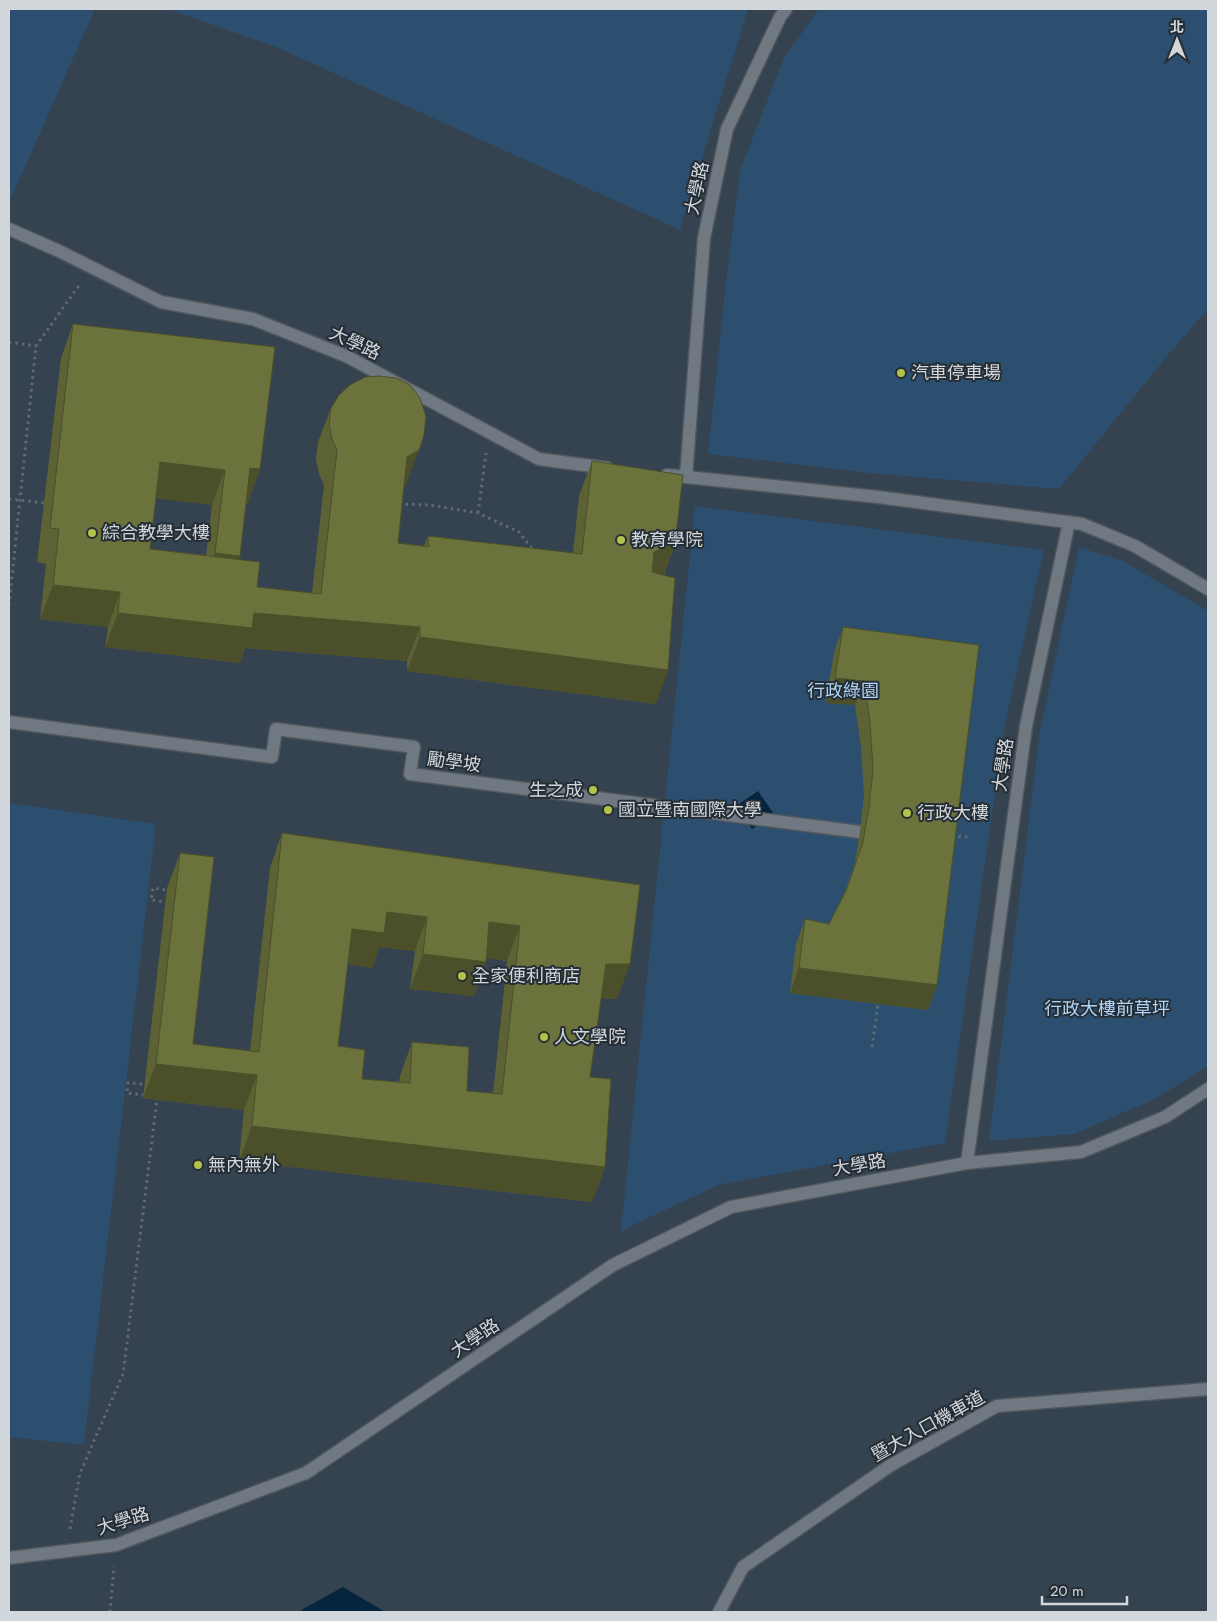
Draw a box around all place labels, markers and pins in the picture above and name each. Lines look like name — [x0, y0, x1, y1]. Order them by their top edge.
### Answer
place label: 汽車停車場 — [911, 360, 1001, 386]
marker: 汽車停車場 — [895, 367, 907, 379]
place label: 綜合教學大樓 — [102, 520, 210, 546]
marker: 綜合教學大樓 — [86, 527, 98, 539]
place label: 教育學院 — [631, 527, 703, 553]
marker: 教育學院 — [615, 534, 627, 546]
place label: 生之成 — [529, 777, 583, 803]
marker: 生之成 — [587, 784, 599, 796]
place label: 國立暨南國際大學 — [618, 797, 762, 823]
place label: 行政大樓 — [917, 800, 989, 826]
marker: 國立暨南國際大學 — [602, 804, 614, 816]
marker: 行政大樓 — [901, 807, 913, 819]
place label: 全家便利商店 — [472, 963, 580, 989]
marker: 全家便利商店 — [456, 970, 468, 982]
place label: 人文學院 — [554, 1024, 626, 1050]
marker: 人文學院 — [538, 1031, 550, 1043]
place label: 無內無外 — [208, 1152, 280, 1178]
marker: 無內無外 — [192, 1159, 204, 1171]

